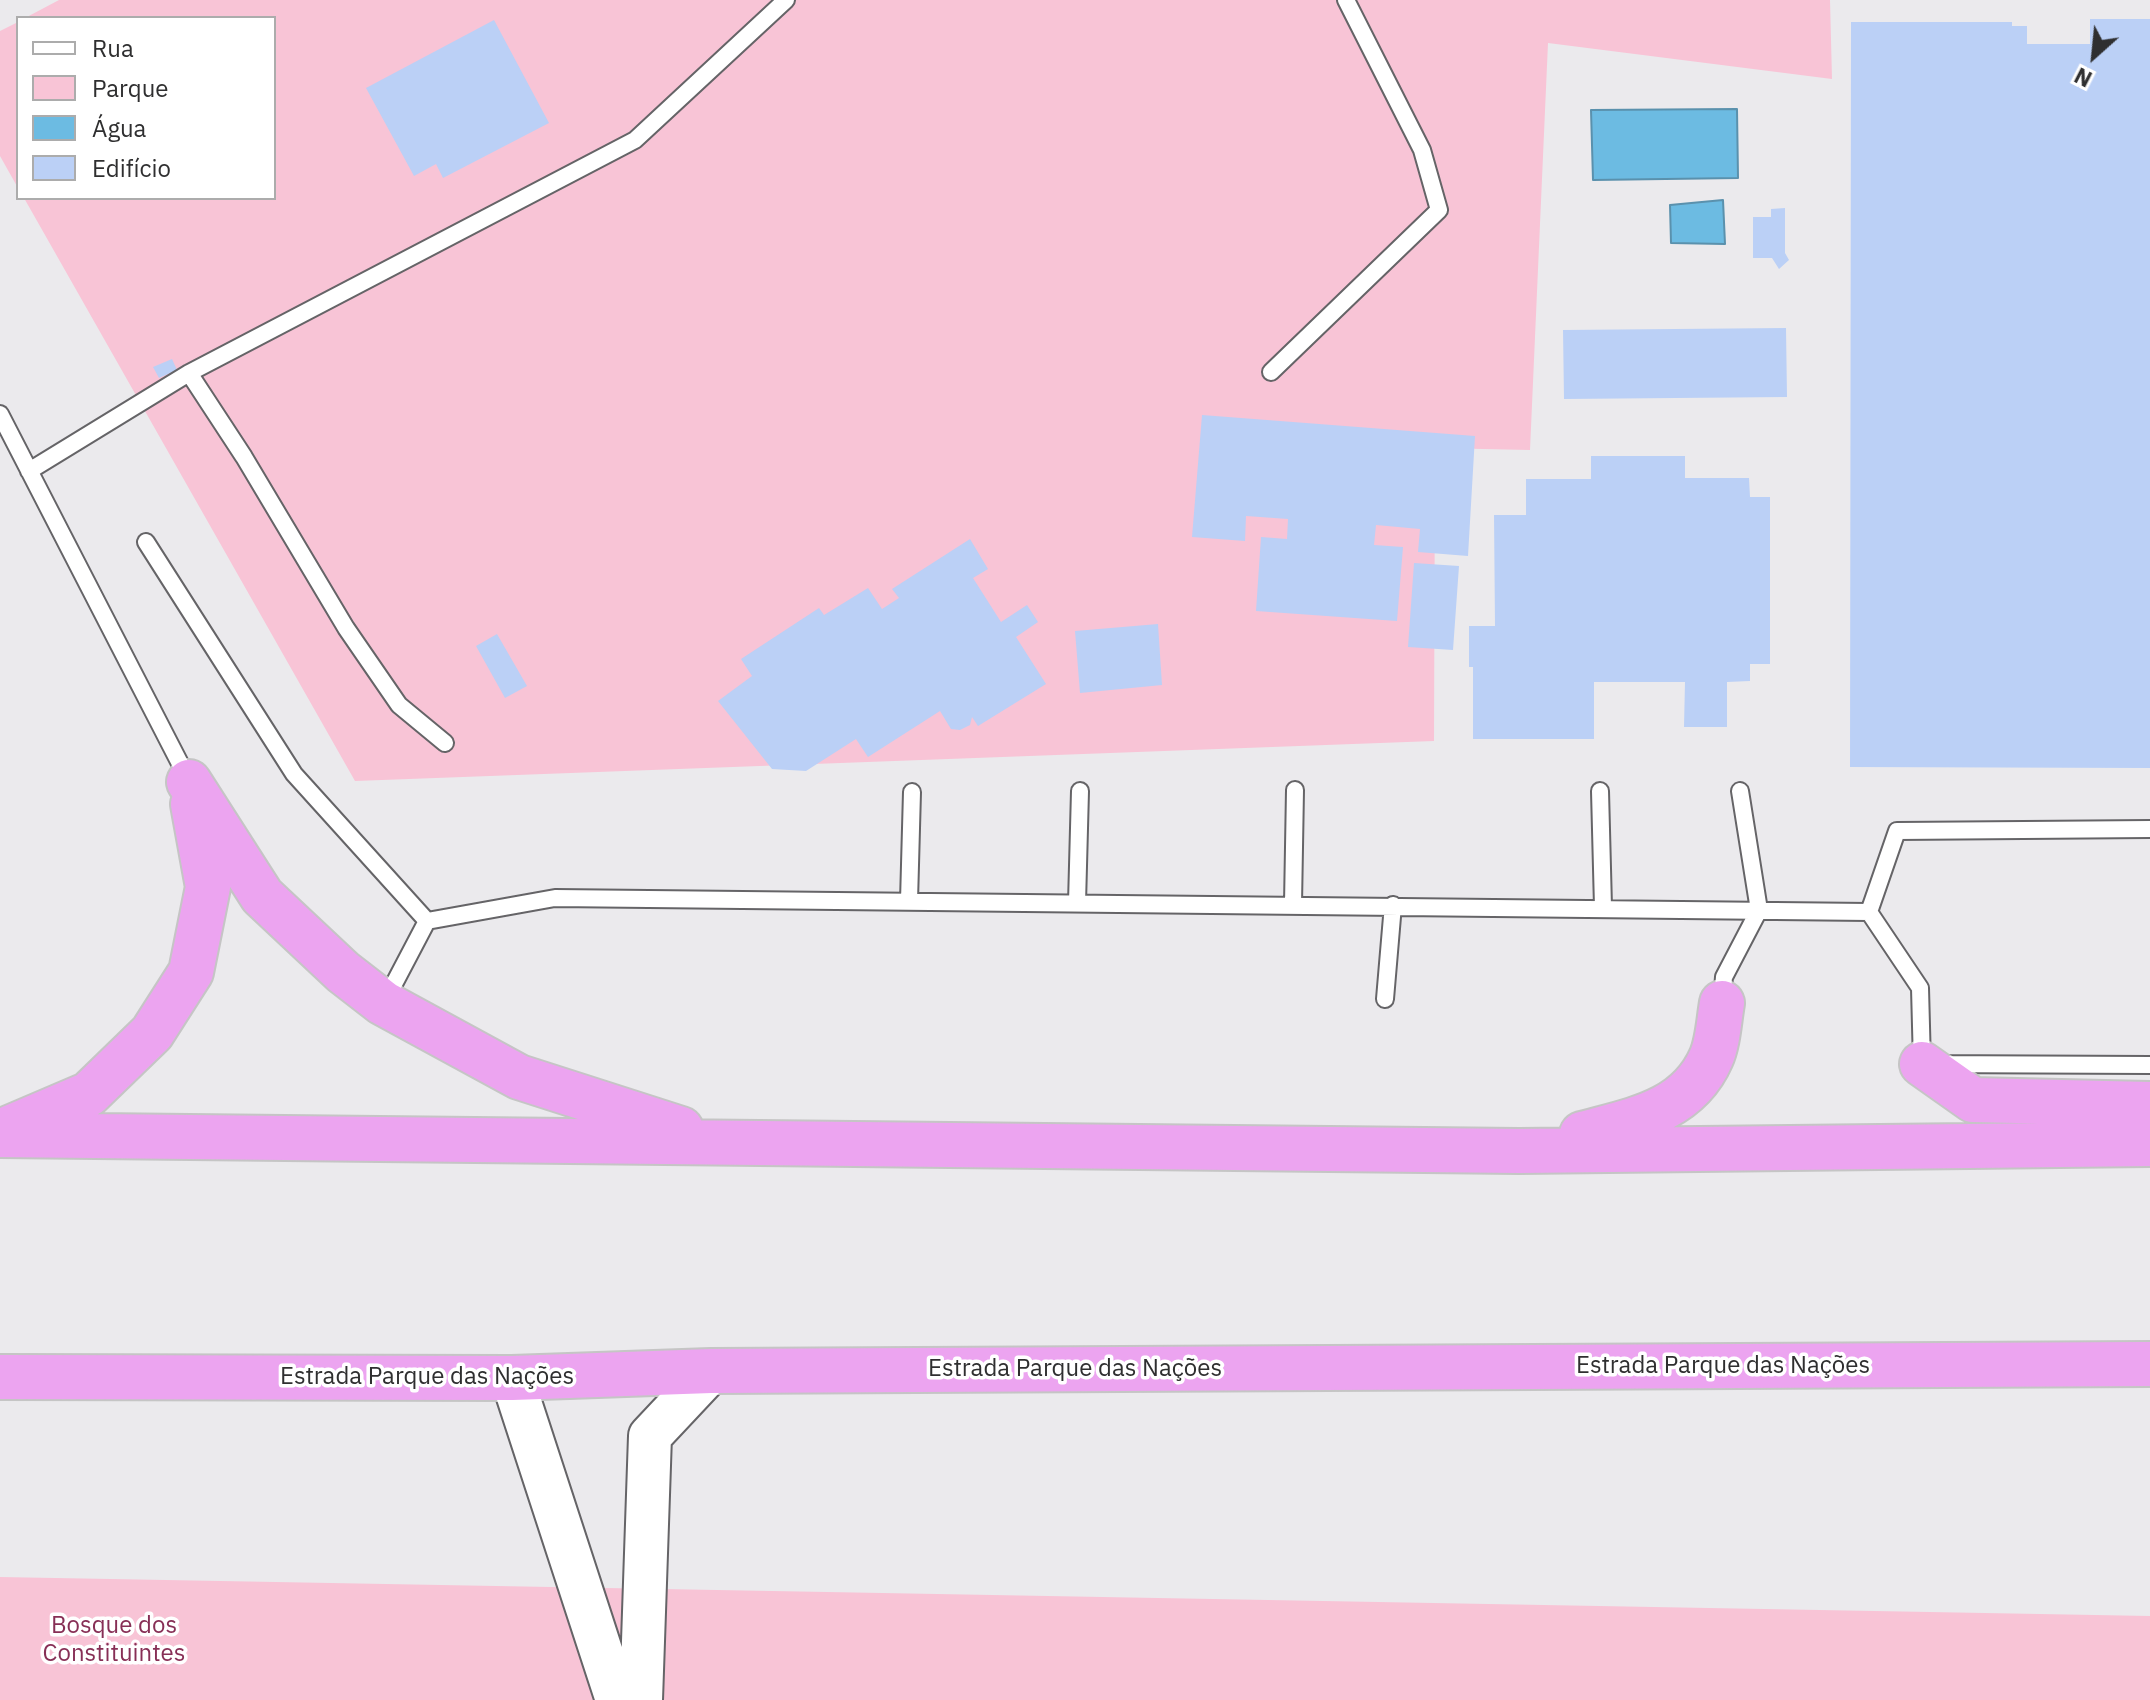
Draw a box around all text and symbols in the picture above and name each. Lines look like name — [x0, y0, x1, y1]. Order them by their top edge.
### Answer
legend — [16, 16, 276, 200]
north arrow — [2054, 16, 2134, 96]
text: Rua — [92, 32, 134, 64]
text: N — [2069, 61, 2097, 94]
text: Parque — [92, 72, 169, 104]
text: Água — [92, 112, 146, 144]
text: Edifício — [92, 152, 171, 184]
street label: Estrada Parque das Nações — [1576, 1352, 1870, 1380]
street label: Estrada Parque das Nações — [928, 1355, 1222, 1383]
street label: Estrada Parque das Nações — [280, 1363, 574, 1391]
park label: Bosque dos Constituintes — [43, 1612, 185, 1668]

